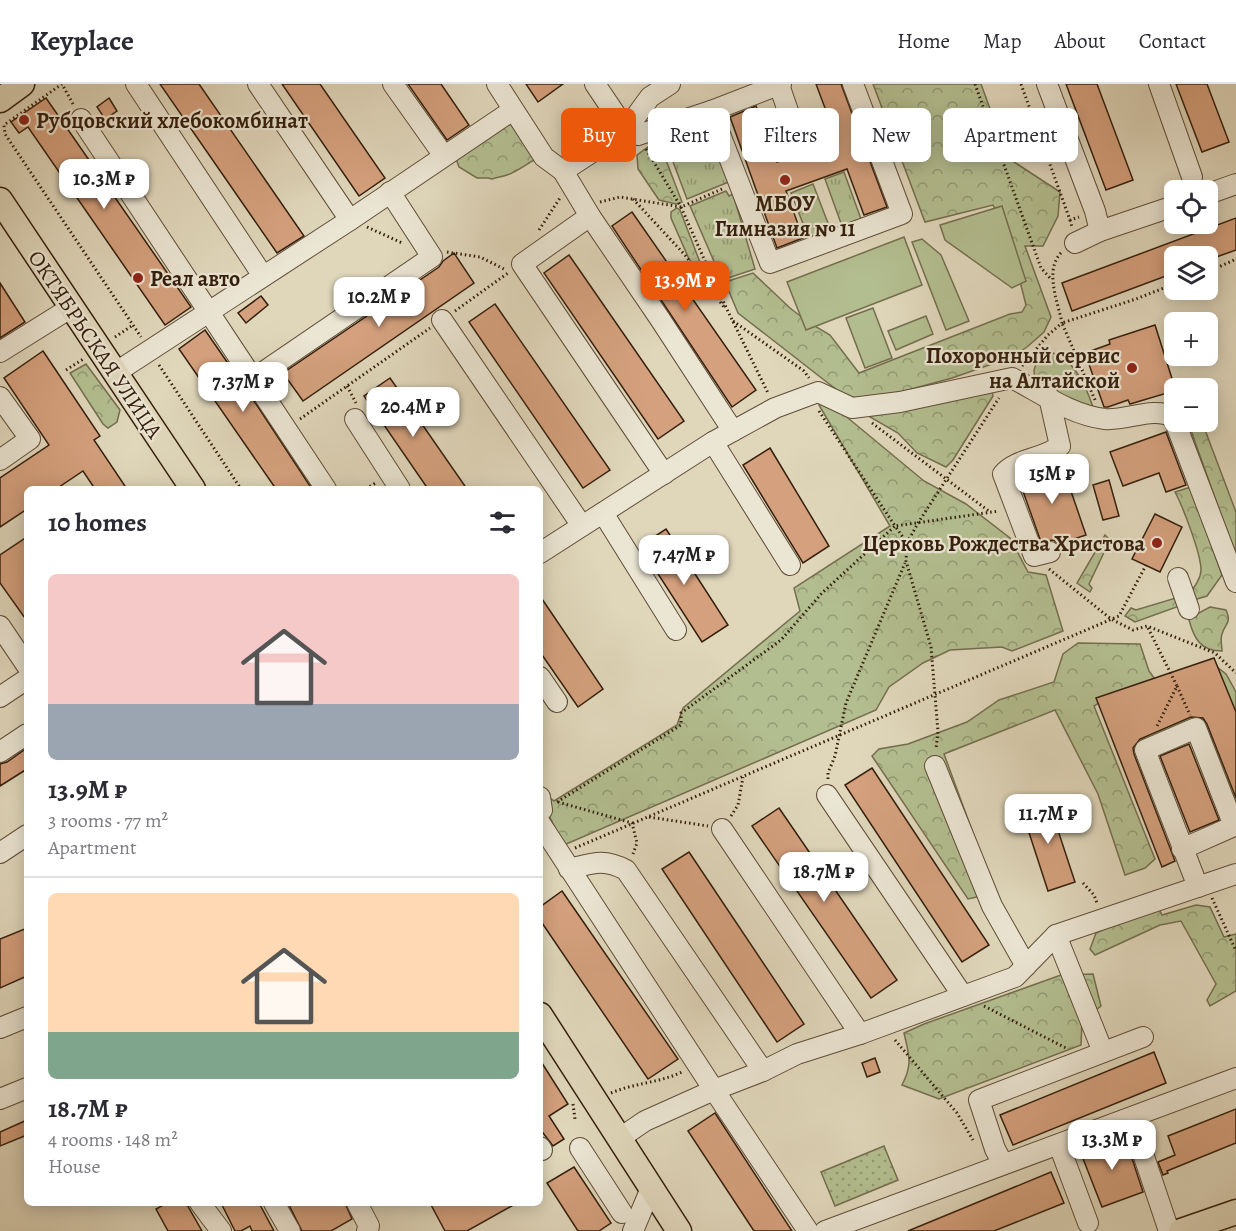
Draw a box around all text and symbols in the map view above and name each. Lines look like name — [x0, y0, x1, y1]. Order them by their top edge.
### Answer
text: Keyplace — [30, 22, 134, 60]
text: Home — [897, 27, 950, 55]
text: Map — [983, 27, 1021, 55]
text: About — [1054, 27, 1106, 55]
text: Contact — [1139, 27, 1206, 55]
place label: Рубцовский хлебокомбинат — [36, 106, 308, 136]
chip: Buy — [561, 108, 636, 162]
chip: Rent — [648, 108, 730, 162]
chip: Filters — [742, 108, 839, 162]
chip: New — [851, 108, 931, 162]
chip: Apartment — [943, 108, 1078, 162]
marker: Рубцовский хлебокомбинат — [17, 113, 31, 127]
pin: 10.3M ₽ — [49, 159, 159, 210]
text: 10.3M ₽ — [73, 165, 135, 192]
marker: МБОУ Гимназия № 11 — [778, 173, 792, 187]
map controls — [1164, 180, 1218, 432]
button: locate — [1164, 180, 1218, 234]
place label: МБОУ Гимназия № 11 — [715, 189, 856, 244]
street label: ОКТЯБРЬСКАЯ УЛИЦА — [21, 244, 170, 446]
button: layers — [1164, 246, 1218, 300]
pin: 13.9M ₽ — [630, 261, 740, 312]
place label: Реал авто — [150, 264, 240, 294]
text: 13.9M ₽ — [655, 267, 715, 294]
marker: Реал авто — [131, 271, 145, 285]
pin: 10.2M ₽ — [324, 277, 434, 328]
text: 10.2M ₽ — [348, 283, 410, 310]
button: + — [1164, 312, 1218, 366]
place label: Похоронный сервис на Алтайской — [926, 341, 1120, 396]
marker: Похоронный сервис на Алтайской — [1125, 361, 1139, 375]
pin: 7.37M ₽ — [188, 362, 298, 413]
text: 7.37M ₽ — [212, 368, 274, 395]
button: − — [1164, 378, 1218, 432]
pin: 20.4M ₽ — [358, 387, 468, 438]
text: 20.4M ₽ — [380, 393, 446, 420]
pin: 15M ₽ — [1010, 454, 1094, 505]
text: 15M ₽ — [1029, 460, 1075, 487]
text: 10 homes — [48, 505, 147, 540]
icon: filters — [486, 506, 519, 539]
place label: Церковь Рождества Христова — [863, 529, 1146, 559]
pin: 7.47M ₽ — [629, 535, 739, 586]
marker: Церковь Рождества Христова — [1150, 536, 1164, 550]
text: 7.47M ₽ — [653, 541, 715, 568]
icon: home — [230, 613, 338, 721]
text: 13.9M ₽ — [48, 772, 127, 807]
pin: 11.7M ₽ — [993, 794, 1103, 845]
text: 11.7M ₽ — [1019, 800, 1077, 827]
text: 3 rooms · 77 m² — [48, 807, 168, 834]
text: Apartment — [48, 834, 137, 861]
pin: 18.7M ₽ — [769, 852, 879, 903]
text: 18.7M ₽ — [793, 858, 855, 885]
icon: home — [230, 932, 338, 1040]
text: 18.7M ₽ — [48, 1091, 128, 1126]
pin: 13.3M ₽ — [1057, 1120, 1167, 1171]
text: 4 rooms · 148 m² — [48, 1126, 178, 1153]
text: 13.3M ₽ — [1082, 1126, 1142, 1153]
text: House — [48, 1153, 100, 1180]

